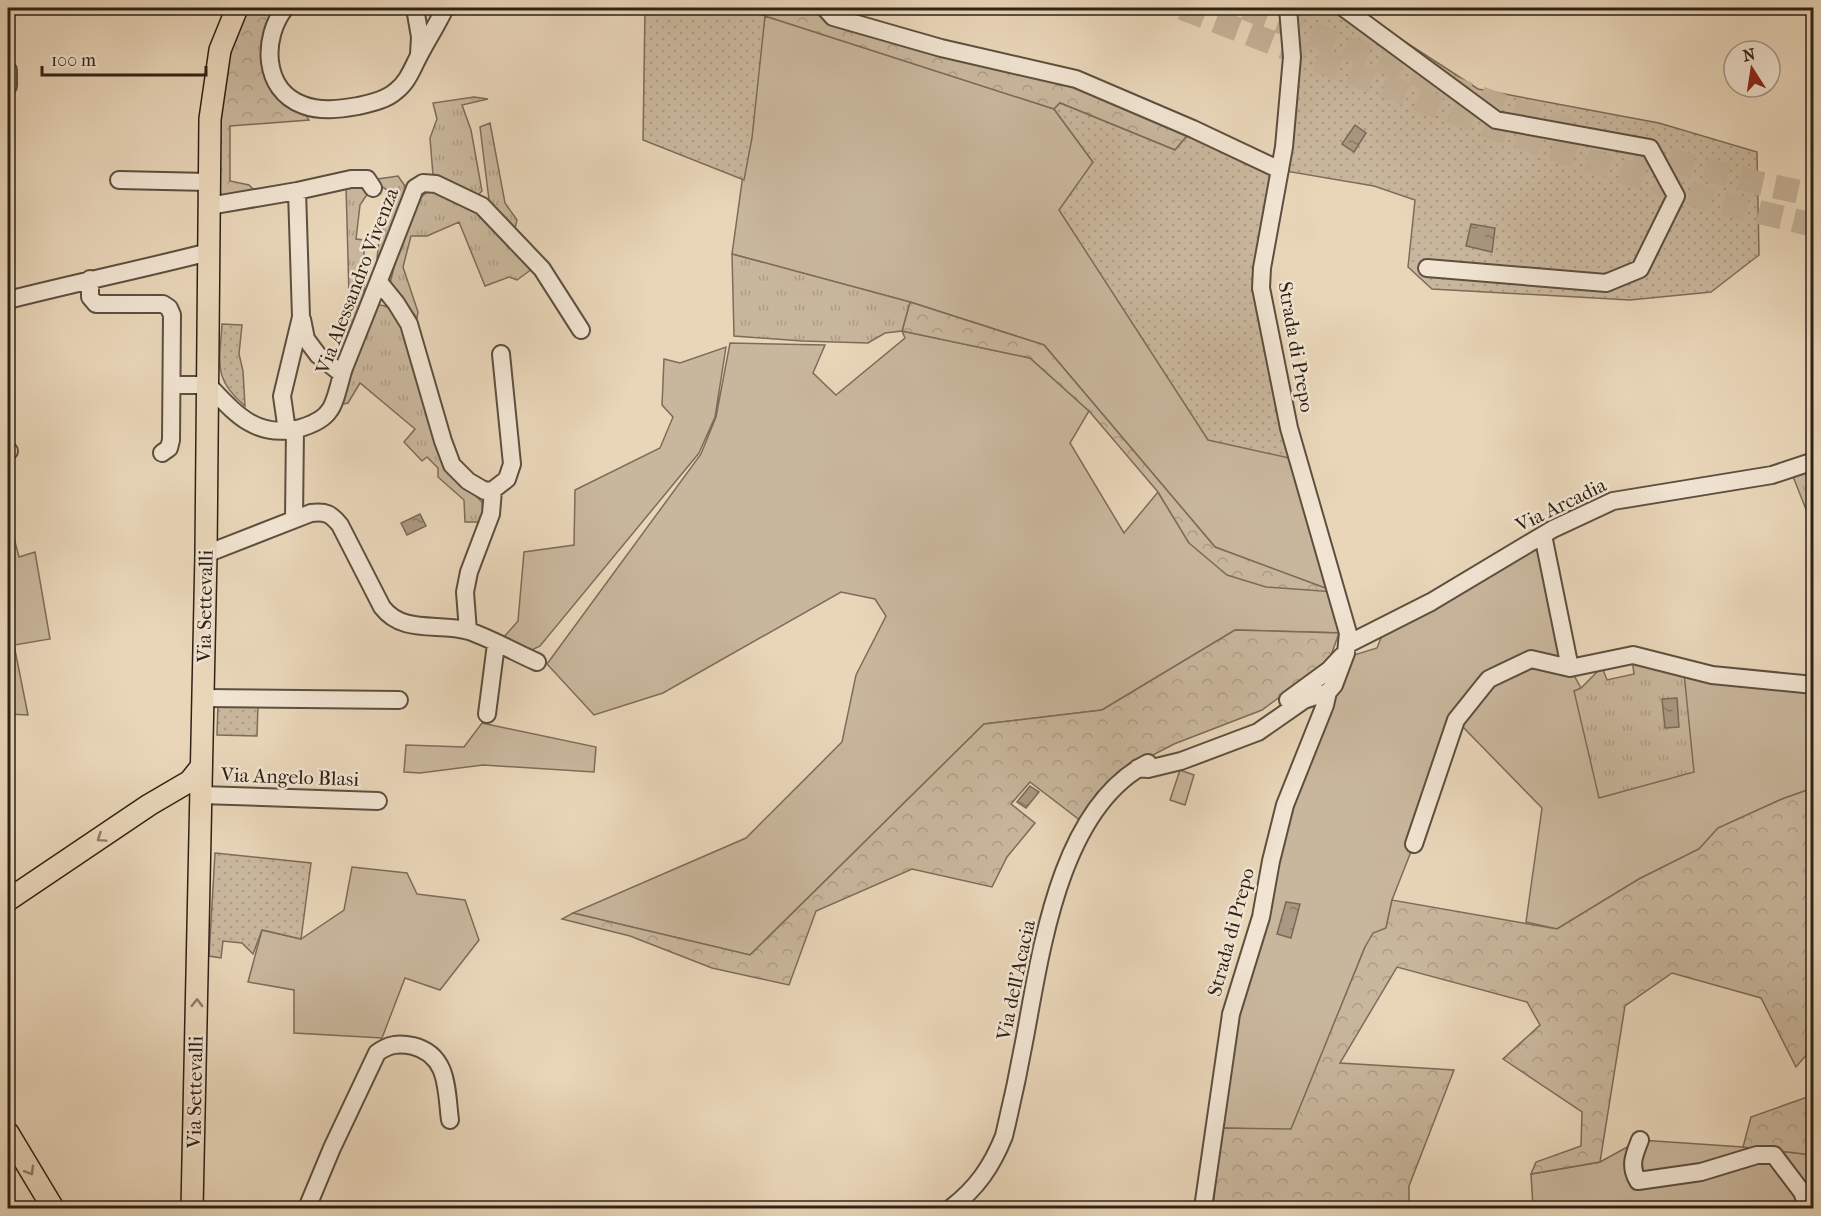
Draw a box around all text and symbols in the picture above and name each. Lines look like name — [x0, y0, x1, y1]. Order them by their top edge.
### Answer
scale bar — [42, 39, 206, 77]
north arrow — [1722, 39, 1782, 99]
text: N — [1741, 44, 1758, 65]
text: 100 m — [51, 50, 96, 71]
street label: Via Alessandro Vivenza — [310, 184, 403, 378]
street label: Strada di Prepo — [1273, 280, 1319, 414]
street label: Via Arcadia — [1511, 473, 1611, 537]
street label: Via Settevalli — [193, 549, 217, 664]
street label: Via Angelo Blasi — [219, 763, 360, 791]
one-way arrow — [96, 831, 107, 842]
street label: Strada di Prepo — [1203, 865, 1259, 999]
street label: Via dell'Acacia — [992, 917, 1040, 1043]
one-way arrow — [190, 999, 203, 1008]
street label: Via Settevalli — [183, 1035, 207, 1150]
one-way arrow — [23, 1165, 35, 1175]

